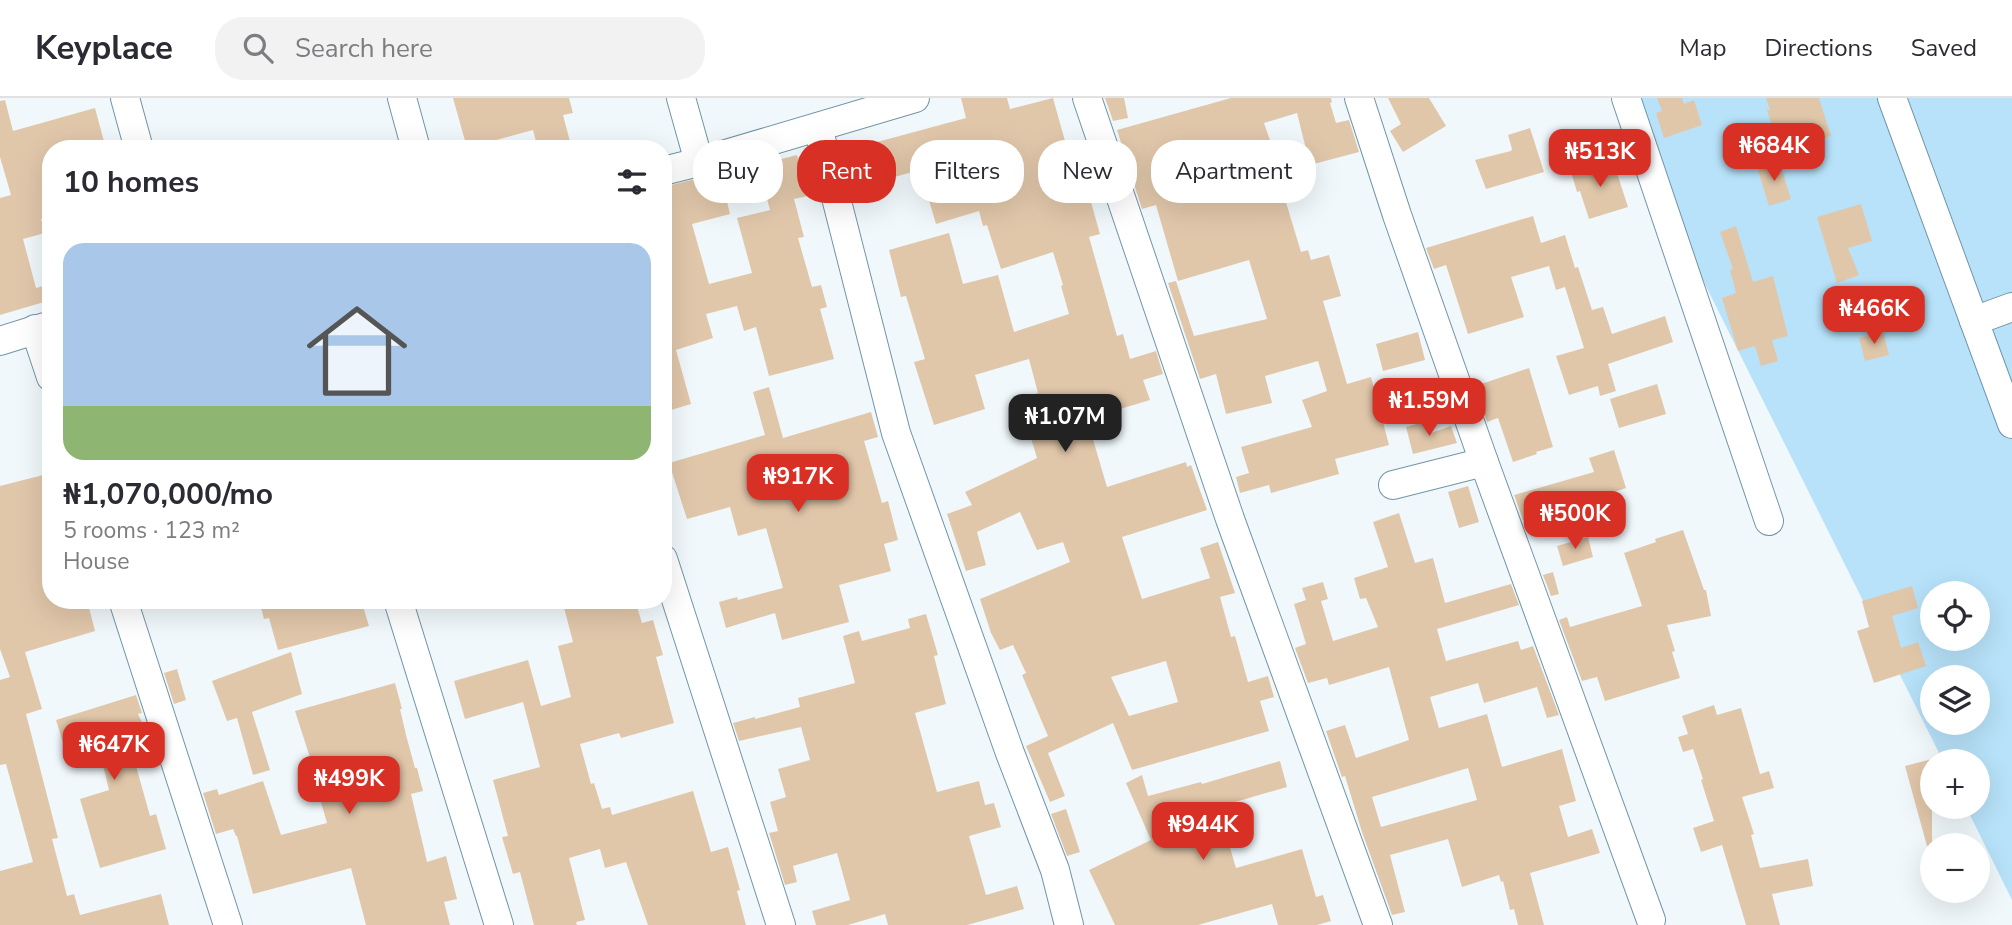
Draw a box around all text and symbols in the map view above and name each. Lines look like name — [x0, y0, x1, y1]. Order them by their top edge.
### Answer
search box — [215, 17, 705, 80]
text: Keyplace — [35, 26, 173, 71]
icon: search — [239, 29, 277, 67]
text: Search here — [295, 31, 433, 66]
text: Map — [1679, 32, 1726, 64]
text: Directions — [1764, 32, 1873, 64]
text: Saved — [1911, 32, 1977, 64]
pin: ₦684K — [1725, 123, 1823, 183]
pin: ₦513K — [1551, 130, 1649, 189]
text: ₦684K — [1739, 130, 1809, 161]
text: ₦513K — [1565, 136, 1635, 167]
chip: Buy — [693, 140, 783, 203]
chip: Rent — [797, 140, 896, 203]
chip: Filters — [910, 140, 1024, 203]
chip: New — [1038, 140, 1137, 203]
chip: Apartment — [1151, 140, 1316, 203]
text: 10 homes — [63, 162, 199, 203]
icon: filters — [613, 163, 651, 201]
pin: ₦466K — [1825, 286, 1923, 346]
icon: home — [294, 288, 420, 414]
text: ₦466K — [1839, 293, 1909, 324]
pin: ₦1.59M — [1372, 378, 1486, 438]
text: ₦1.59M — [1389, 385, 1469, 416]
pin: ₦1.07M — [1008, 394, 1122, 454]
text: ₦1.07M — [1025, 401, 1105, 432]
pin: ₦917K — [749, 454, 847, 514]
text: ₦917K — [763, 461, 833, 492]
text: ₦1,070,000/mo — [63, 474, 273, 515]
pin: ₦500K — [1526, 491, 1624, 551]
text: ₦500K — [1540, 498, 1610, 529]
text: 5 rooms · 123 m² — [63, 515, 240, 546]
text: House — [63, 546, 130, 577]
map controls — [1920, 581, 1990, 903]
button: locate — [1920, 581, 1990, 651]
button: layers — [1920, 665, 1990, 735]
pin: ₦647K — [65, 722, 163, 782]
text: ₦647K — [79, 729, 149, 760]
button: + — [1920, 749, 1990, 819]
pin: ₦499K — [300, 756, 398, 816]
text: ₦499K — [314, 763, 384, 794]
pin: ₦944K — [1154, 802, 1252, 862]
text: ₦944K — [1168, 809, 1238, 840]
button: − — [1920, 833, 1990, 903]

